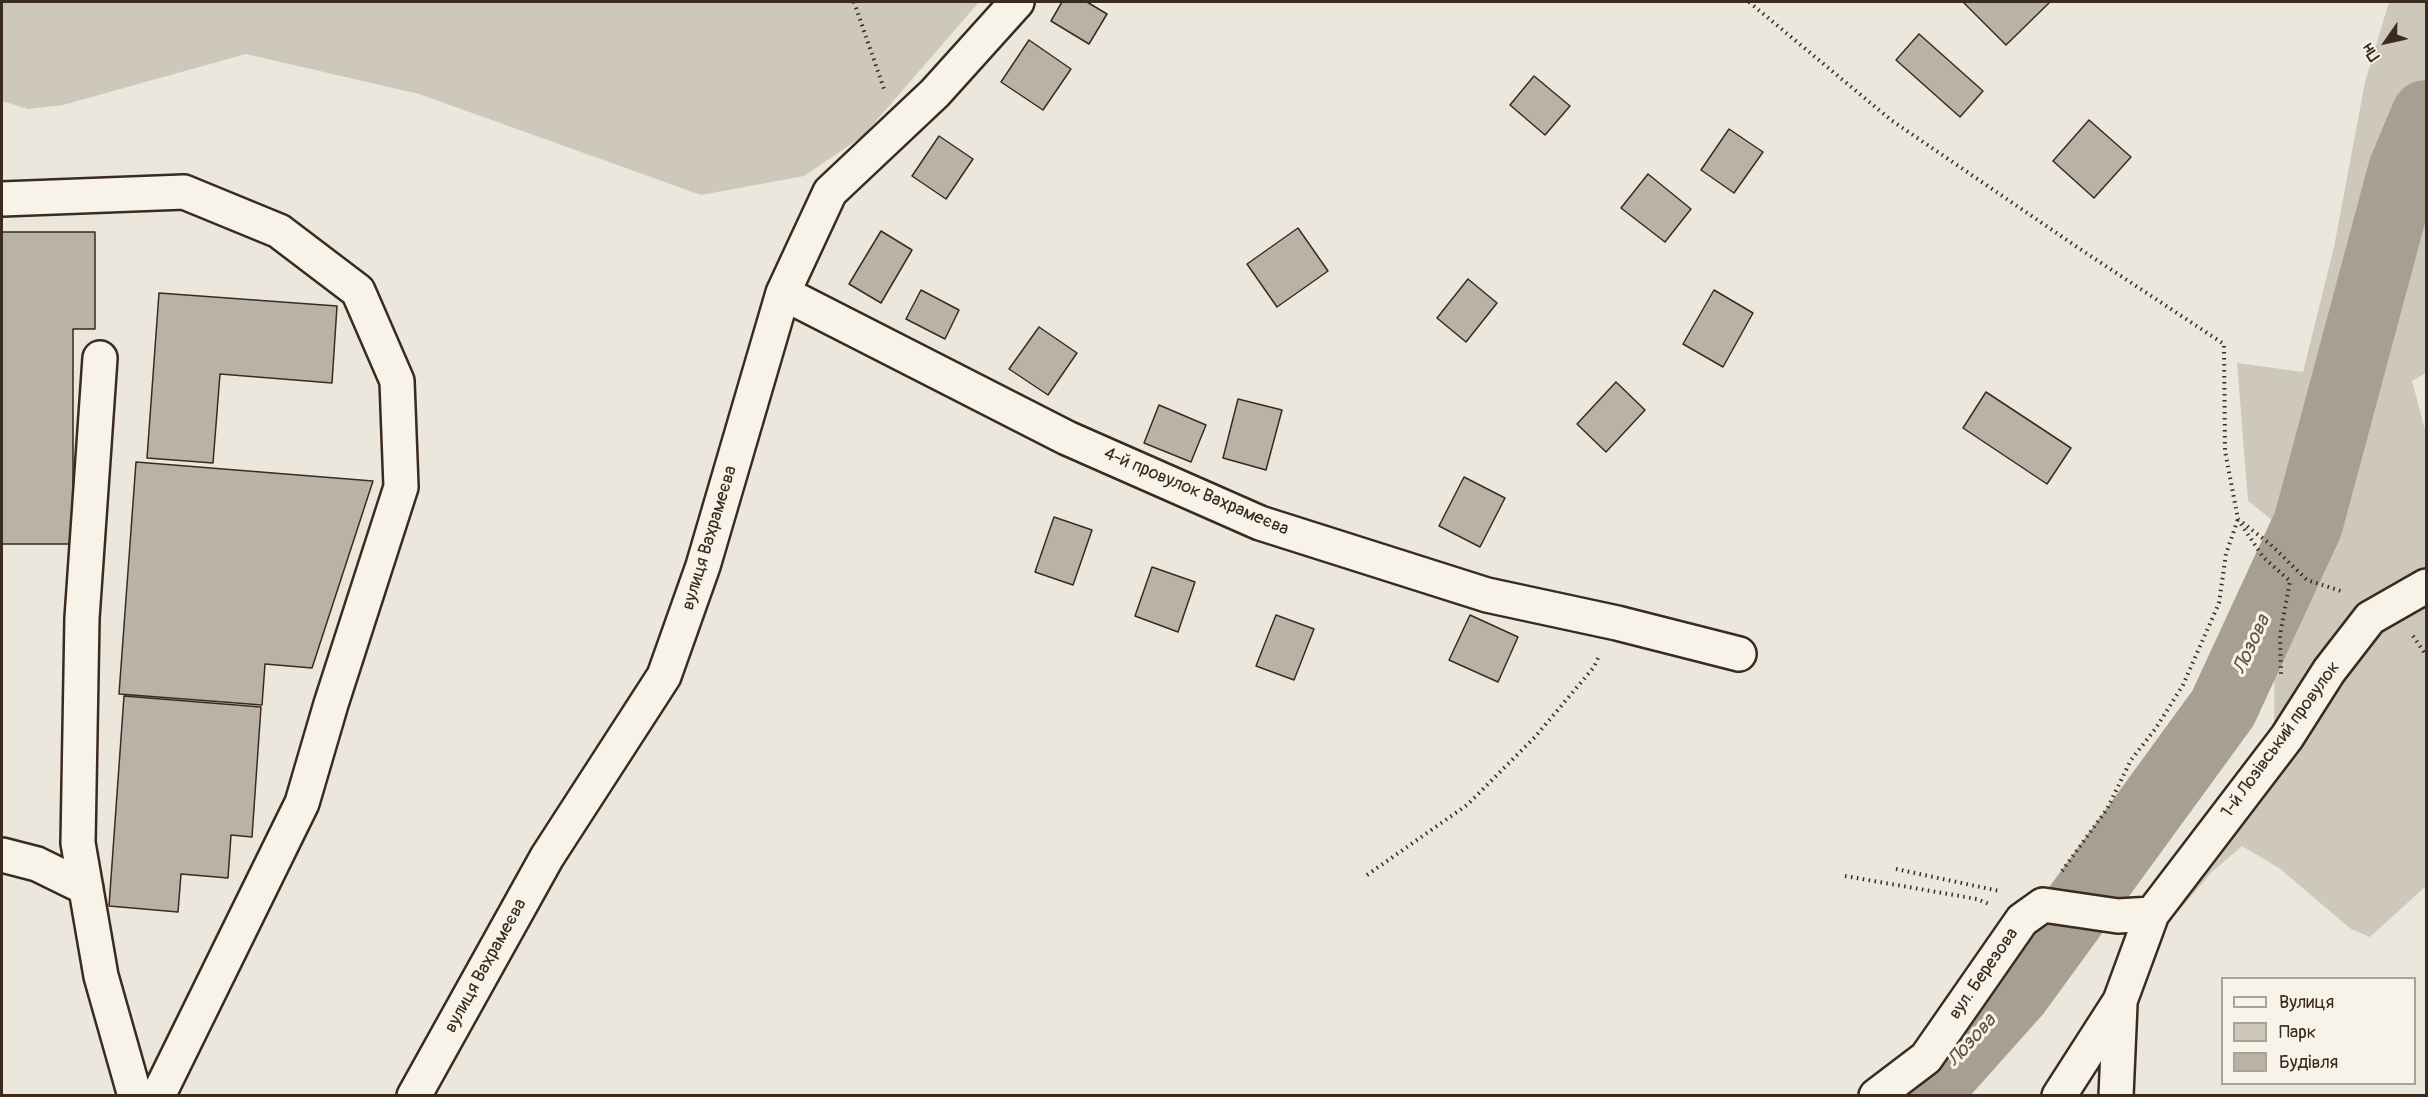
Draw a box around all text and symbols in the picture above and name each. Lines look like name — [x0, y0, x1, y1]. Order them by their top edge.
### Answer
north arrow — [2356, 12, 2416, 72]
text: Пн — [2358, 39, 2384, 65]
street label: 4-й провулок Вахрамеєва — [1100, 443, 1292, 541]
street label: вулиця Вахрамеєва — [678, 463, 742, 613]
water label: Лозова — [2228, 612, 2276, 678]
street label: 1-й Лозівський провулок — [2217, 658, 2345, 822]
street label: вулиця Вахрамеєва — [440, 895, 532, 1037]
street label: вул. Березова — [1945, 924, 2023, 1024]
legend — [2221, 977, 2416, 1085]
text: Вулиця — [2279, 991, 2334, 1014]
water label: Лозова — [1942, 1010, 2002, 1072]
text: Парк — [2279, 1021, 2316, 1044]
text: Будівля — [2279, 1051, 2338, 1074]

